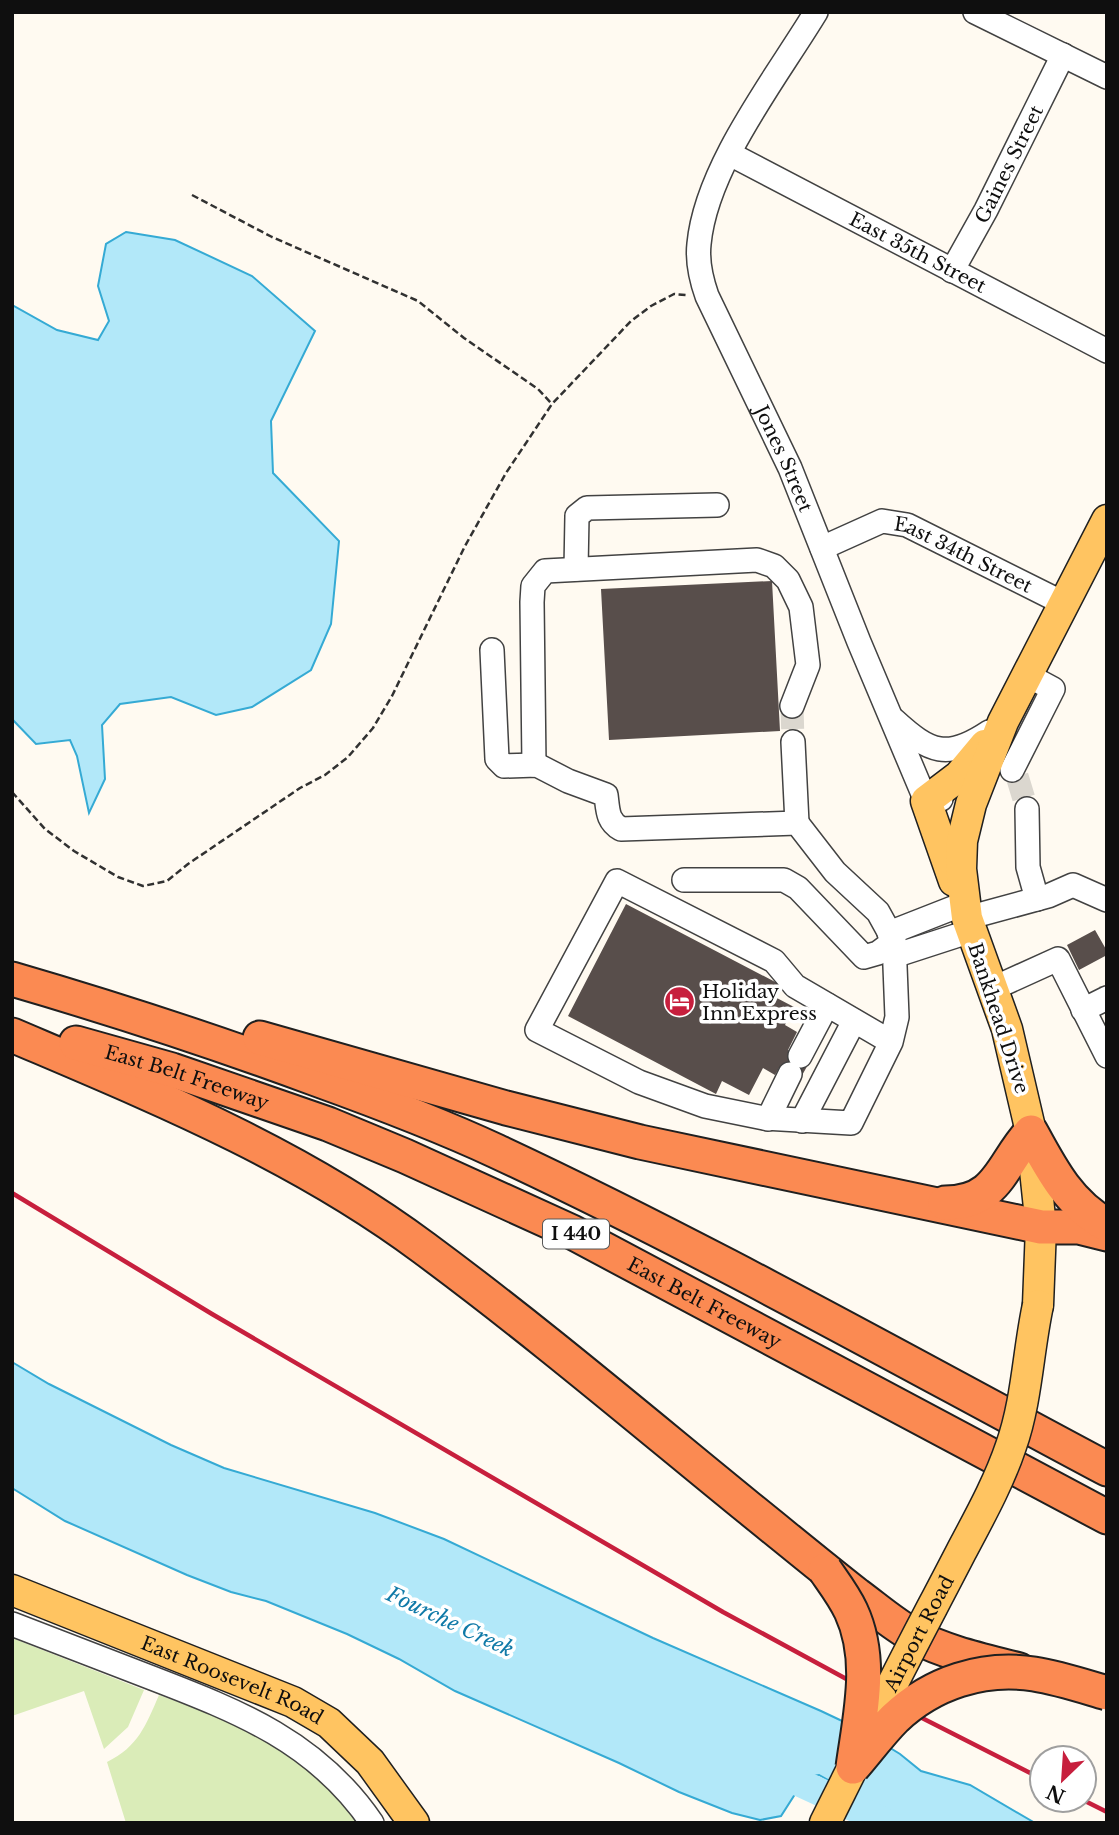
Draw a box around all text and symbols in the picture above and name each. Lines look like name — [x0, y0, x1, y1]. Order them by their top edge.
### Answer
street label: Gaines Street — [970, 101, 1049, 227]
street label: East 35th Street — [845, 207, 991, 298]
street label: Jones Street — [748, 399, 818, 516]
street label: East 34th Street — [892, 512, 1037, 598]
street label: Bankhead Drive — [963, 940, 1034, 1096]
place label: Holiday Inn Express — [702, 980, 817, 1025]
hotel icon: Holiday Inn Express — [662, 985, 696, 1019]
street label: East Belt Freeway — [102, 1041, 272, 1115]
road number: I 440 — [543, 1219, 609, 1248]
street label: East Belt Freeway — [624, 1253, 785, 1354]
street label: Airport Road — [879, 1571, 959, 1697]
water label: Fourche Creek — [381, 1581, 518, 1663]
street label: East Roosevelt Road — [138, 1632, 328, 1729]
north arrow — [1028, 1744, 1098, 1814]
text: N — [1043, 1780, 1069, 1808]

